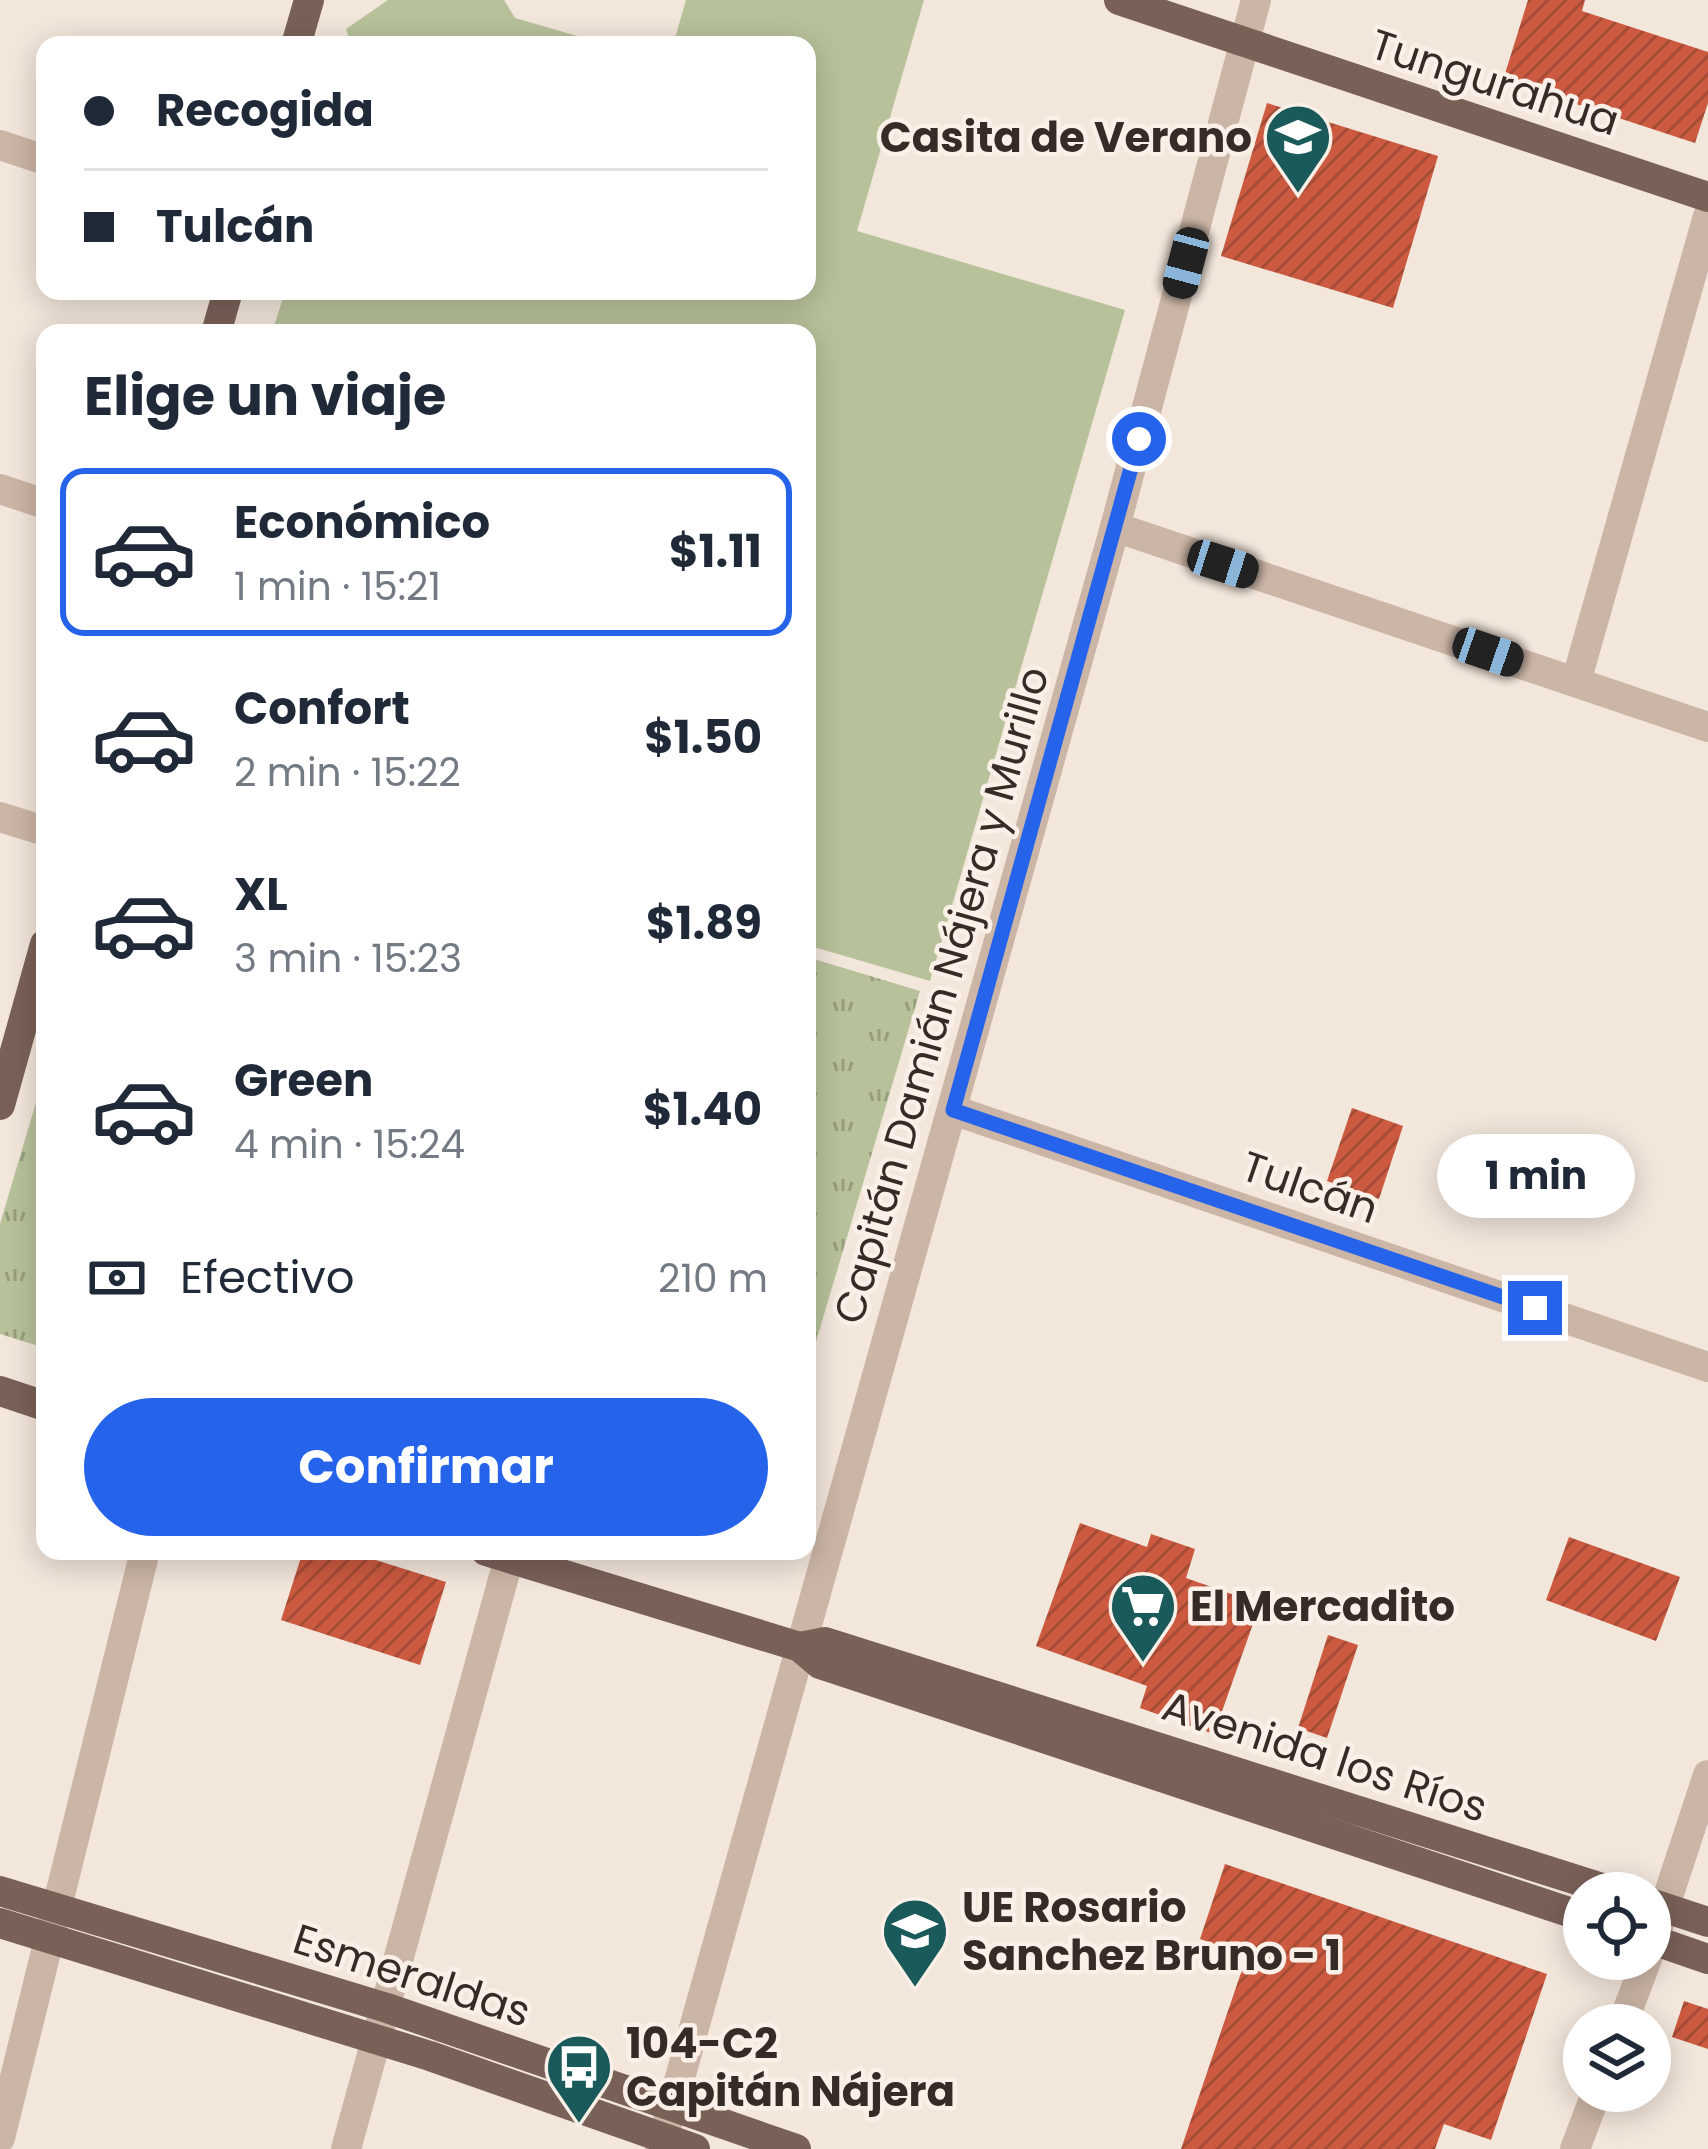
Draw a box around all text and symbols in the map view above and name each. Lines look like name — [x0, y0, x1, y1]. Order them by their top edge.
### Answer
street label: Tungurahua — [1363, 15, 1627, 150]
text: Recogida — [156, 79, 374, 142]
school or university icon: Casita de Verano — [1263, 102, 1333, 196]
place label: Casita de Verano — [880, 108, 1252, 167]
text: Tulcán — [156, 195, 314, 258]
car — [1159, 224, 1213, 302]
text: Elige un viaje — [84, 358, 446, 434]
route start — [1112, 412, 1166, 466]
text: Económico — [234, 491, 490, 554]
icon: car — [90, 498, 198, 606]
text: $1.11 — [669, 520, 762, 583]
car — [1183, 536, 1263, 592]
text: 1 min · 15:21 — [234, 559, 441, 614]
car — [1448, 623, 1528, 681]
street label: Capitán Damián Nájera y Murillo — [819, 660, 1064, 1330]
text: Confort — [234, 677, 410, 740]
icon: car — [90, 684, 198, 792]
text: $1.50 — [644, 706, 762, 769]
text: 2 min · 15:22 — [234, 745, 461, 800]
text: XL — [234, 863, 288, 926]
icon: car — [90, 870, 198, 978]
text: $1.89 — [646, 892, 762, 955]
text: 3 min · 15:23 — [234, 931, 462, 986]
text: Green — [234, 1049, 373, 1112]
icon: car — [90, 1056, 198, 1164]
text: $1.40 — [643, 1078, 762, 1141]
text: 4 min · 15:24 — [234, 1117, 465, 1172]
callout: 1 min — [1436, 1134, 1634, 1218]
street label: Tulcán — [1234, 1137, 1386, 1238]
text: 1 min — [1485, 1148, 1587, 1203]
icon: cash — [84, 1245, 150, 1311]
text: Efectivo — [180, 1246, 355, 1309]
text: 210 m — [658, 1251, 768, 1306]
route end — [1508, 1281, 1562, 1335]
button: Confirmar — [84, 1398, 768, 1536]
supermarket icon: El Mercadito — [1108, 1571, 1178, 1665]
place label: El Mercadito — [1190, 1577, 1455, 1636]
street label: Avenida los Ríos — [1155, 1676, 1495, 1837]
map controls — [1563, 1872, 1671, 2112]
button: locate — [1563, 1872, 1671, 1980]
place label: UE Rosario Sanchez Bruno - 1 — [962, 1878, 1341, 1985]
school or university icon: UE Rosario Sanchez Bruno - 1 — [880, 1896, 950, 1990]
street label: Esmeraldas — [286, 1909, 538, 2042]
button: layers — [1563, 2004, 1671, 2112]
place label: 104-C2 Capitán Nájera — [626, 2014, 955, 2121]
bus stop icon: 104-C2 Capitán Nájera — [544, 2032, 614, 2126]

